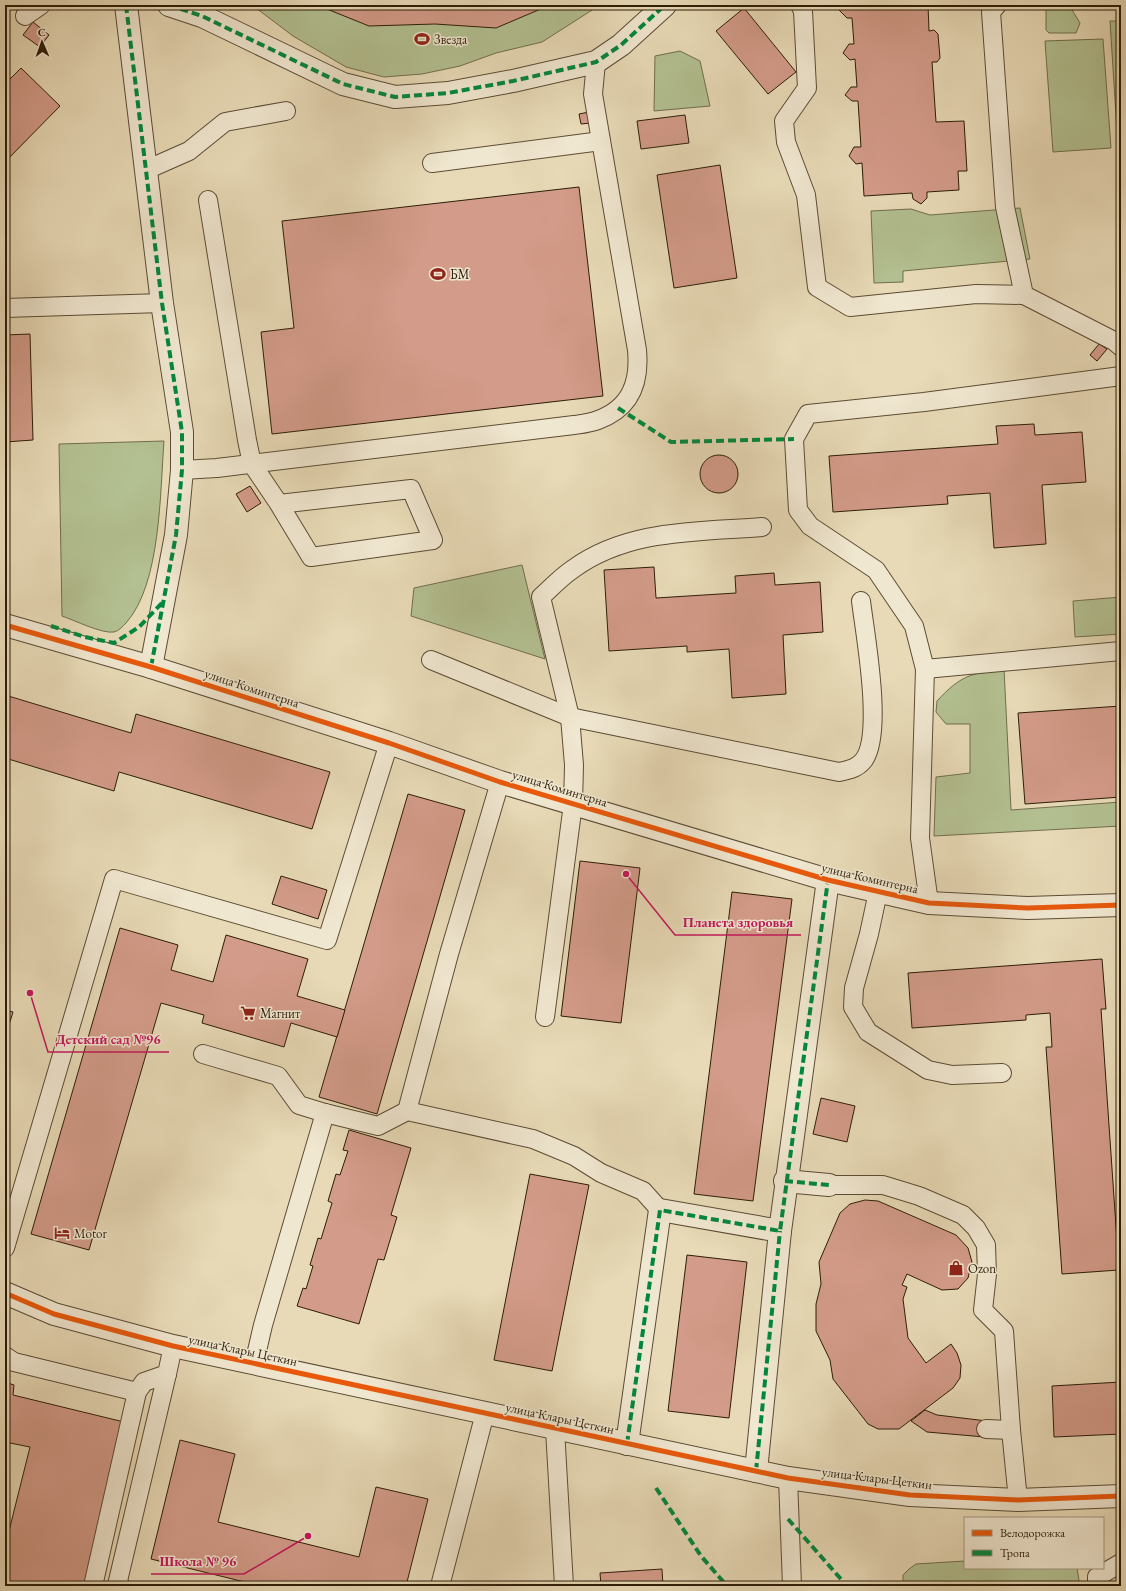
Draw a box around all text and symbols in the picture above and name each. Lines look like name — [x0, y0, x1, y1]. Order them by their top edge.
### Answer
north arrow — [22, 22, 62, 62]
text: С — [38, 25, 46, 39]
sports icon: Звезда — [413, 30, 431, 48]
place label: Звезда — [434, 31, 468, 48]
sports icon: БМ — [429, 265, 447, 283]
place label: БМ — [450, 266, 470, 283]
street label: улица Коминтерна — [203, 665, 302, 712]
street label: улица Коминтерна — [510, 765, 610, 811]
street label: улица Коминтерна — [820, 859, 921, 898]
callout: Планета здоровья — [675, 909, 801, 935]
text: Планета здоровья — [683, 913, 794, 931]
supermarket icon: Магнит — [239, 1004, 257, 1022]
place label: Магнит — [260, 1005, 301, 1022]
callout: Детский сад №96 — [48, 1026, 169, 1052]
text: Детский сад №96 — [55, 1030, 161, 1048]
hotel icon: Motor — [53, 1224, 71, 1242]
place label: Motor — [74, 1225, 107, 1242]
shop icon: Ozon — [947, 1259, 965, 1277]
place label: Ozon — [968, 1260, 996, 1277]
street label: улица Клары Цеткин — [187, 1330, 299, 1370]
street label: улица Клары Цеткин — [504, 1398, 616, 1438]
street label: улица Клары Цеткин — [821, 1463, 933, 1493]
legend — [964, 1517, 1104, 1569]
text: Велодорожка — [1000, 1525, 1065, 1541]
text: Тропа — [1000, 1545, 1030, 1561]
callout: Школа № 96 — [151, 1548, 244, 1574]
text: Школа № 96 — [160, 1552, 237, 1570]

